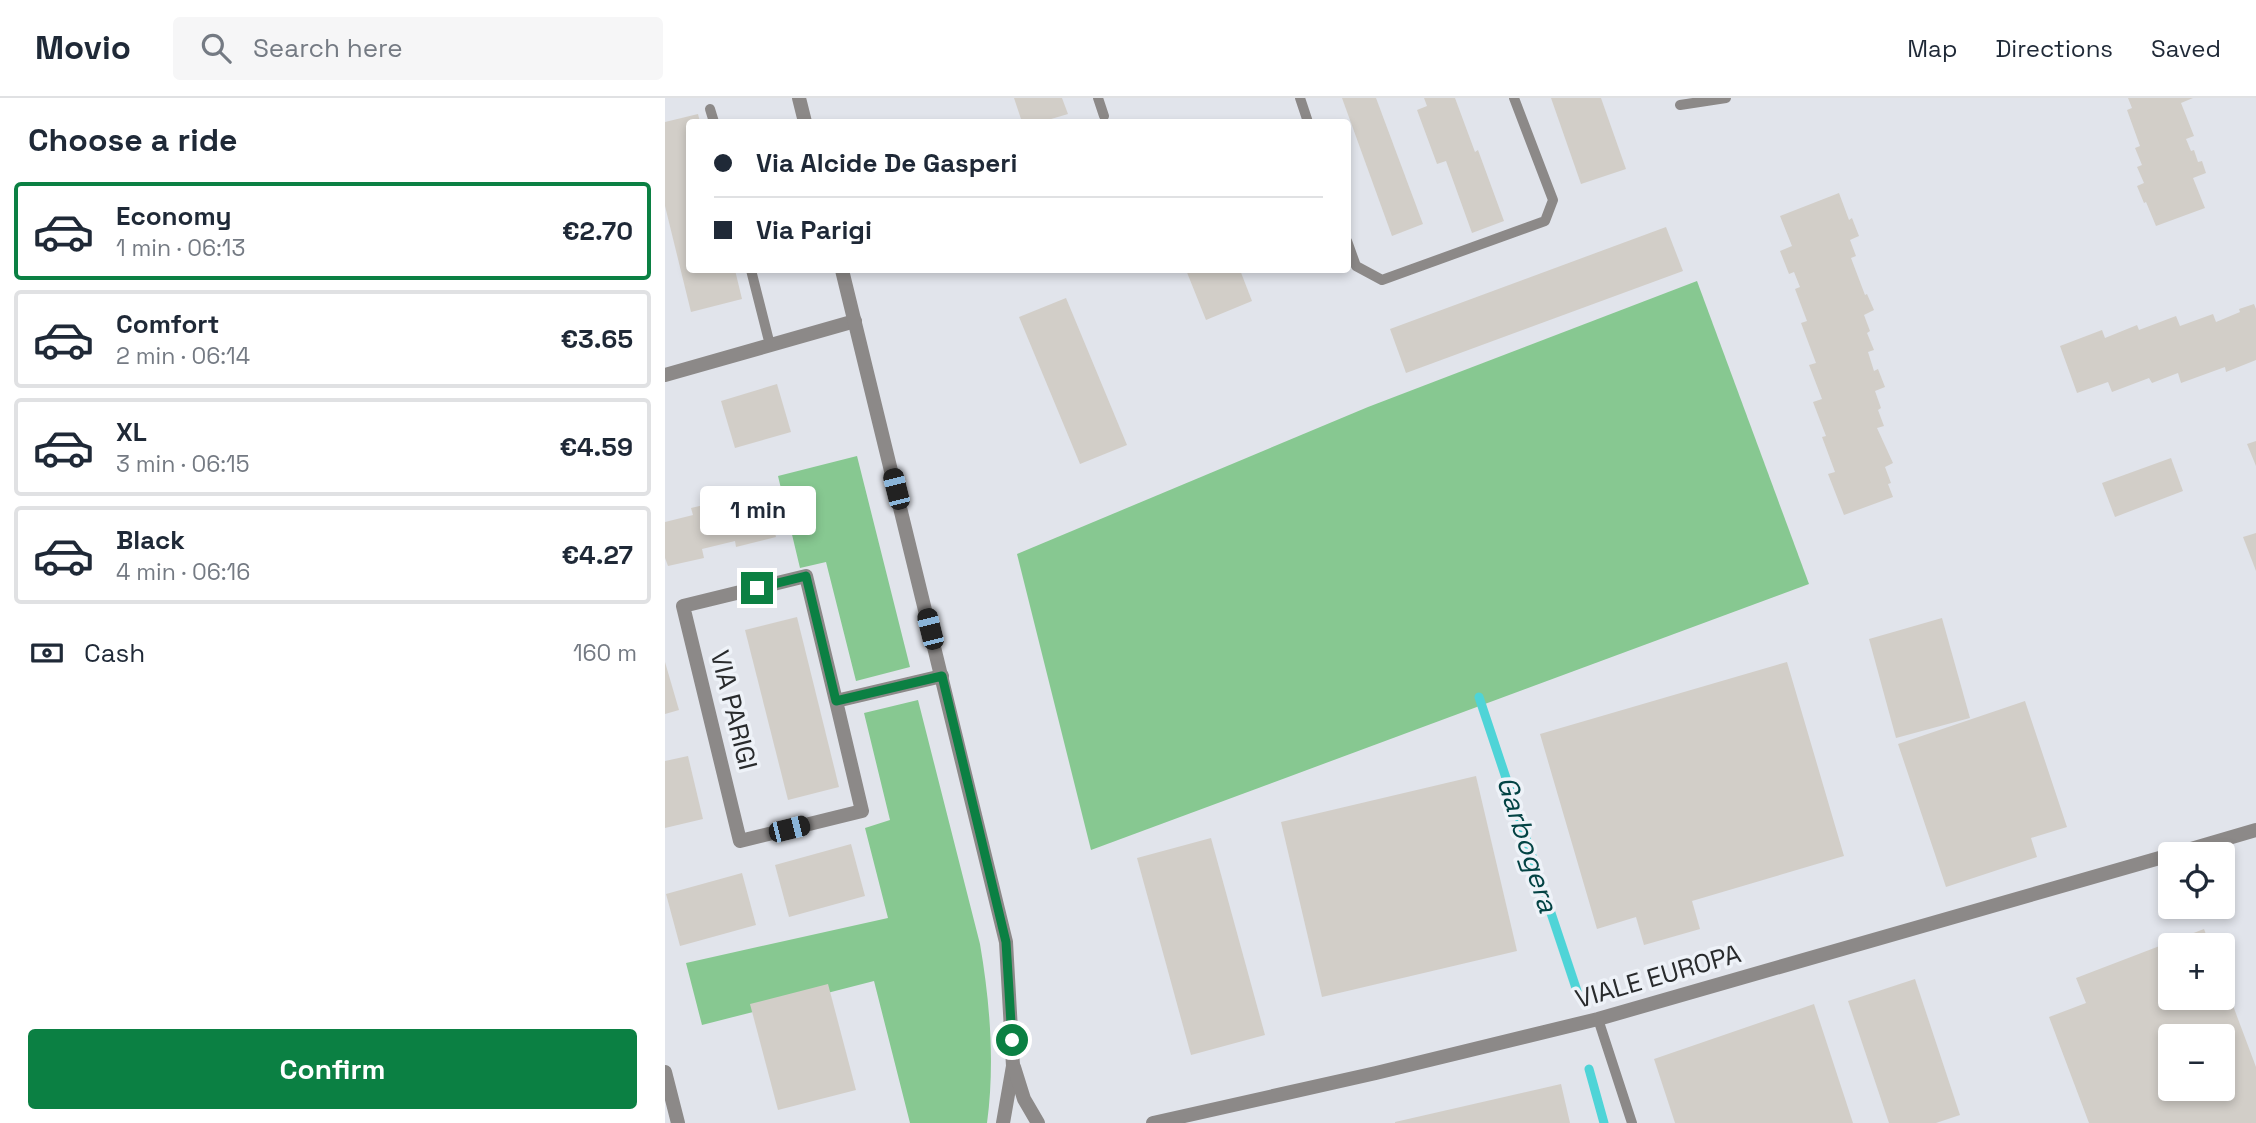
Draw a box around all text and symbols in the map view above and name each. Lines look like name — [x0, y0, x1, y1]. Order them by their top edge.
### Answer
search box — [173, 17, 663, 80]
text: Movio — [35, 27, 131, 69]
icon: search — [197, 29, 235, 67]
text: Search here — [253, 31, 403, 65]
text: Map — [1907, 33, 1957, 64]
text: Directions — [1995, 33, 2113, 64]
text: Saved — [2151, 33, 2221, 64]
text: Choose a ride — [28, 120, 238, 160]
text: Via Alcide De Gasperi — [756, 146, 1018, 180]
text: Economy — [116, 199, 232, 233]
icon: car — [32, 200, 95, 263]
text: Via Parigi — [756, 213, 872, 247]
text: €2.70 — [562, 214, 633, 248]
text: 1 min · 06:13 — [116, 233, 245, 263]
text: Comfort — [116, 307, 219, 341]
icon: car — [32, 308, 95, 371]
text: €3.65 — [560, 322, 633, 356]
text: 2 min · 06:14 — [116, 341, 250, 371]
text: XL — [116, 415, 147, 449]
icon: car — [32, 416, 95, 479]
text: €4.59 — [559, 430, 633, 464]
text: 3 min · 06:15 — [116, 449, 249, 479]
car — [881, 466, 912, 512]
callout: 1 min — [699, 486, 815, 536]
text: 1 min — [730, 495, 786, 525]
text: Black — [116, 523, 185, 557]
icon: car — [32, 524, 95, 587]
text: €4.27 — [561, 538, 633, 572]
text: 4 min · 06:16 — [116, 557, 250, 587]
route end — [741, 572, 773, 604]
car — [915, 606, 946, 652]
icon: cash — [28, 634, 66, 672]
text: Cash — [84, 636, 145, 670]
text: 160 m — [573, 638, 637, 668]
street label: VIA PARIGI — [703, 647, 765, 773]
water label: Garbogera — [1489, 771, 1567, 918]
car — [767, 814, 812, 844]
map controls — [2158, 842, 2235, 1101]
button: locate — [2158, 842, 2235, 919]
button: + — [2158, 933, 2235, 1010]
street label: VIALE EUROPA — [1571, 936, 1745, 1016]
route start — [996, 1024, 1028, 1056]
button: − — [2158, 1024, 2235, 1101]
button: Confirm — [28, 1029, 637, 1109]

